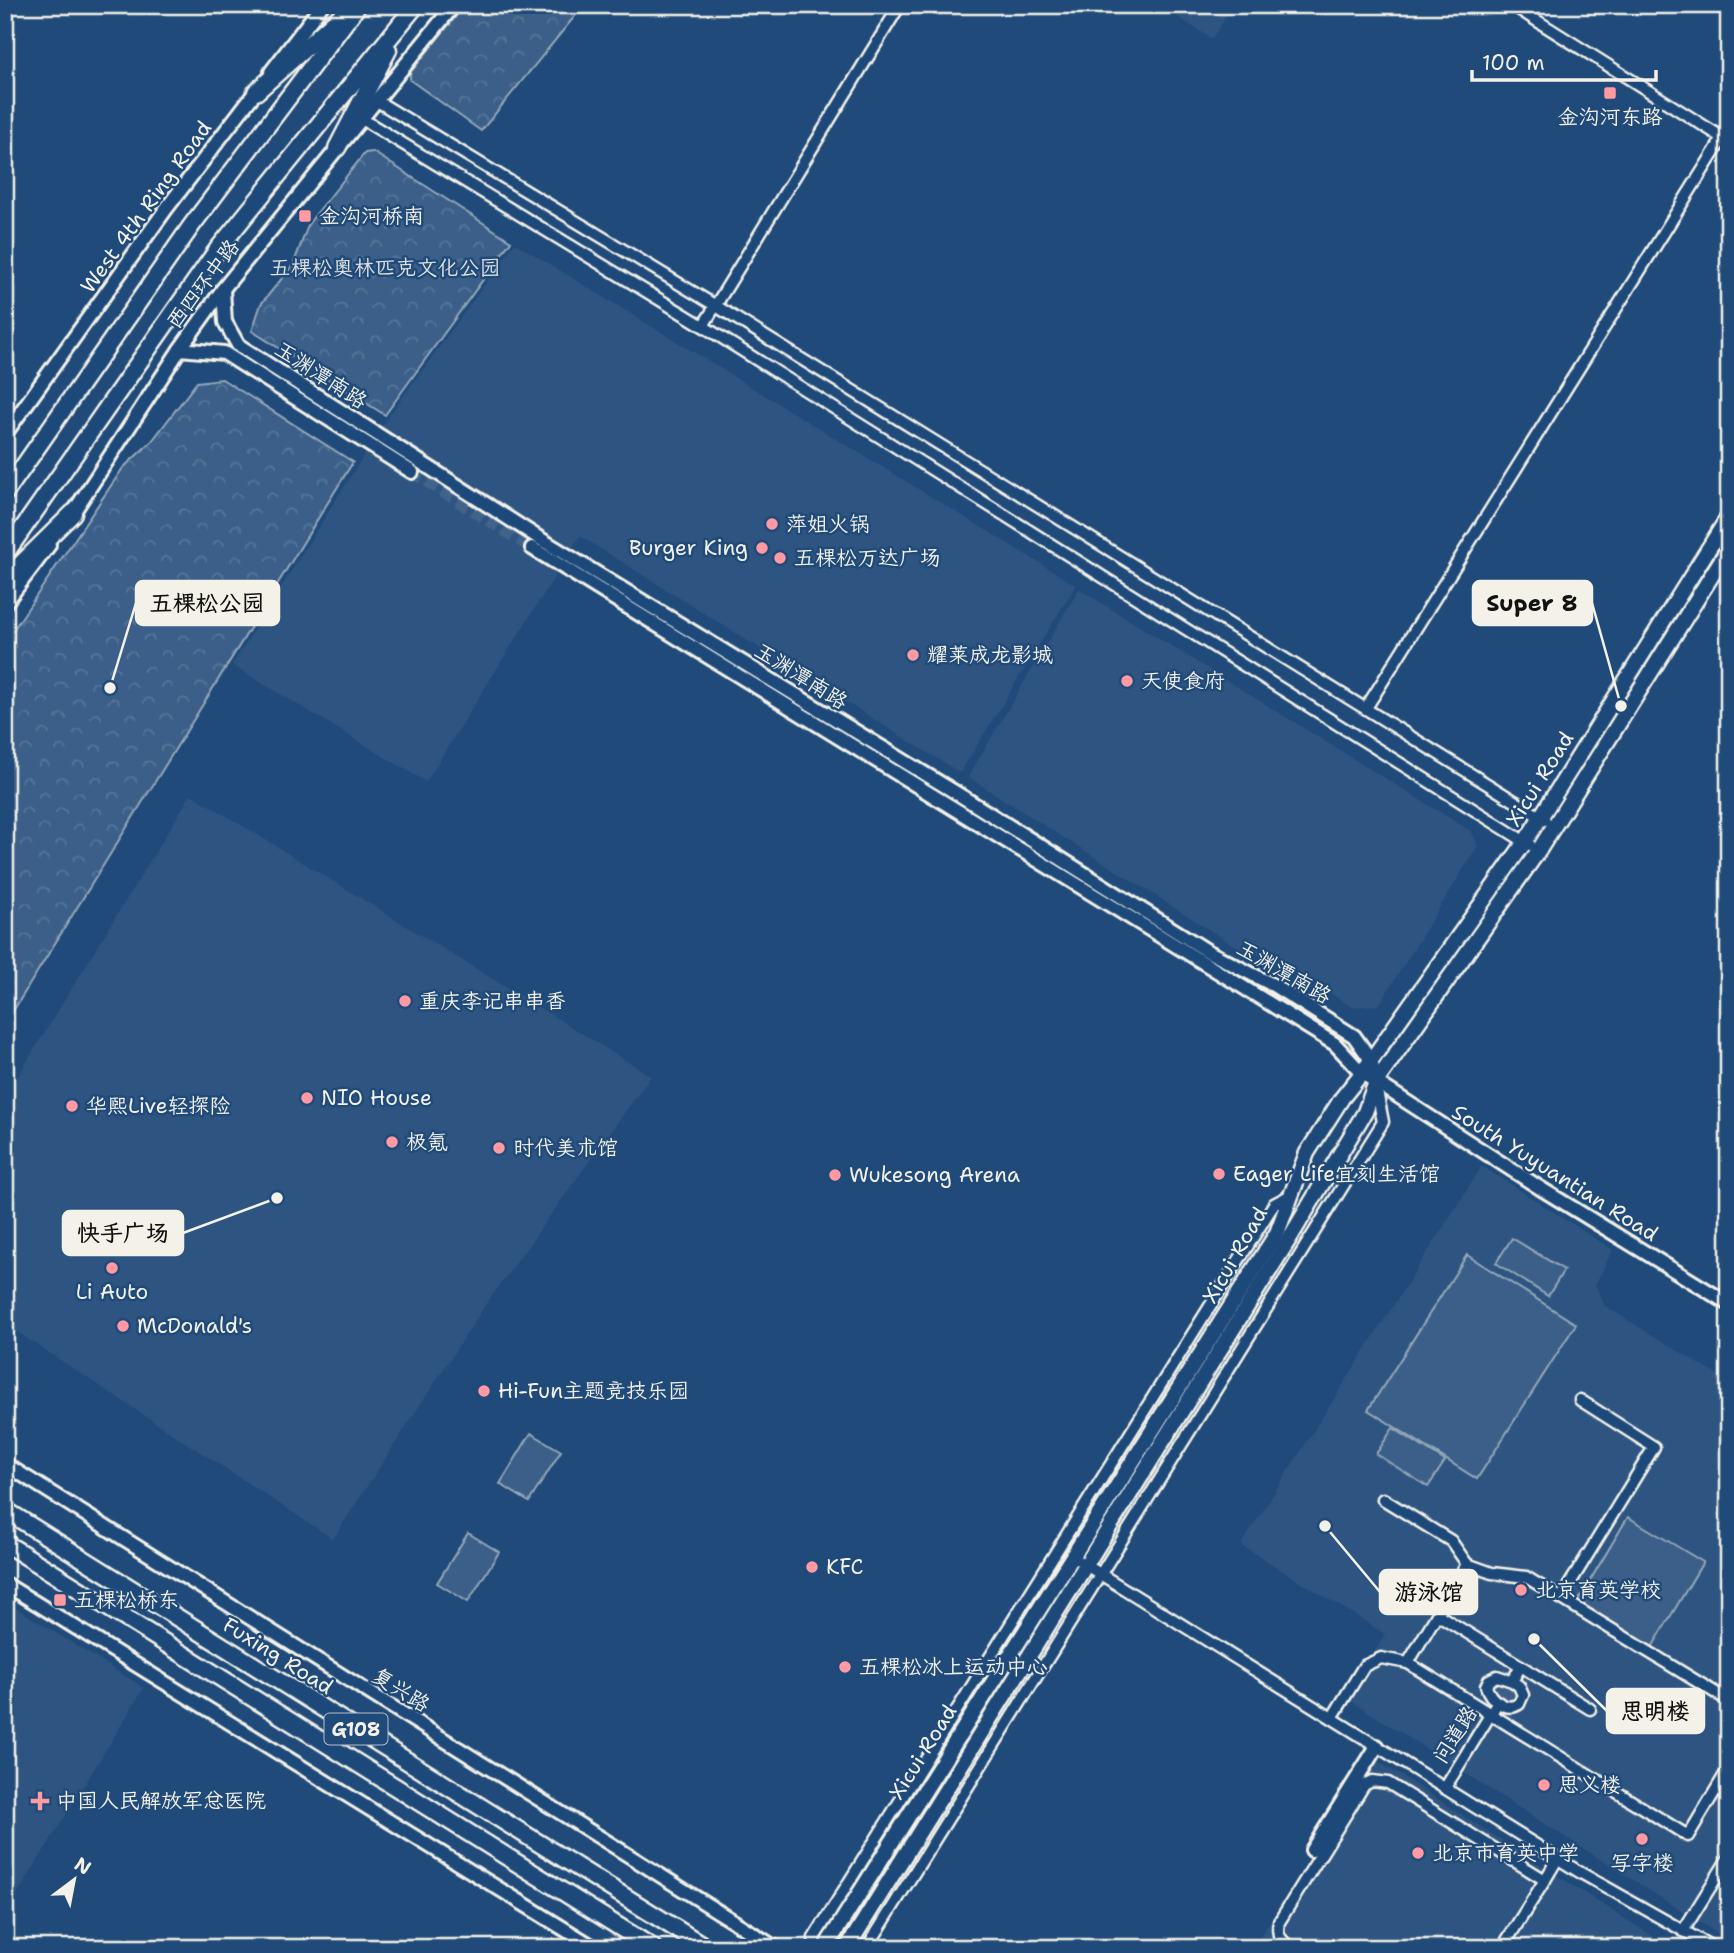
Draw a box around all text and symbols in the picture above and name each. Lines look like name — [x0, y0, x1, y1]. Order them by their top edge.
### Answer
scale bar — [1472, 38, 1655, 82]
text: 100 m — [1482, 49, 1545, 77]
marker: 金沟河东路 — [1602, 85, 1618, 101]
place label: 金沟河东路 — [1558, 103, 1663, 131]
street label: West 4th Ring Road — [74, 115, 218, 299]
place label: 金沟河桥南 — [319, 202, 424, 230]
marker: 金沟河桥南 — [297, 208, 313, 224]
street label: 西四环中路 — [160, 234, 246, 334]
park label: 五棵松奥林匹克文化公园 — [270, 254, 501, 282]
street label: 玉渊潭南路 — [269, 335, 373, 415]
place label: 萍姐火锅 — [786, 510, 870, 538]
marker: 萍姐火锅 — [764, 516, 780, 532]
place label: Burger King — [629, 534, 748, 562]
marker: Burger King — [754, 540, 770, 556]
place label: 五棵松万达广场 — [794, 544, 941, 572]
marker: 五棵松万达广场 — [772, 550, 788, 566]
callout: 五棵松公园 — [136, 581, 279, 625]
callout: Super 8 — [1473, 581, 1592, 625]
text: 五棵松公园 — [150, 588, 265, 618]
text: Super 8 — [1486, 588, 1578, 618]
street label: 玉渊潭南路 — [749, 636, 853, 716]
place label: 耀莱成龙影城 — [927, 641, 1053, 669]
marker: 耀莱成龙影城 — [905, 647, 921, 663]
place label: 天使食府 — [1141, 667, 1225, 695]
marker: 天使食府 — [1119, 673, 1135, 689]
street label: Xicui Road — [1500, 726, 1580, 832]
street label: 玉渊潭南路 — [1232, 934, 1336, 1010]
place label: 重庆李记串串香 — [419, 987, 566, 1015]
marker: 重庆李记串串香 — [397, 993, 413, 1009]
place label: NIO House — [321, 1084, 432, 1112]
marker: NIO House — [299, 1090, 315, 1106]
place label: 华熙Live轻探险 — [86, 1092, 231, 1120]
marker: 华熙Live轻探险 — [64, 1098, 80, 1114]
street label: South Yuyuantian Road — [1447, 1098, 1663, 1248]
place label: 极氪 — [406, 1128, 448, 1156]
marker: 极氪 — [384, 1134, 400, 1150]
place label: 时代美术馆 — [513, 1134, 618, 1162]
marker: 时代美术馆 — [491, 1140, 507, 1156]
place label: Eager Life宜刻生活馆 — [1233, 1160, 1440, 1188]
place label: Wukesong Arena — [849, 1161, 1020, 1189]
marker: Eager Life宜刻生活馆 — [1211, 1166, 1227, 1182]
marker: Wukesong Arena — [827, 1167, 843, 1183]
street label: Xicui Road — [1196, 1202, 1274, 1308]
callout: 快手广场 — [63, 1211, 183, 1255]
text: 快手广场 — [77, 1218, 169, 1248]
marker: Li Auto — [104, 1260, 120, 1276]
place label: Li Auto — [76, 1278, 148, 1306]
place label: McDonald's — [137, 1312, 252, 1340]
marker: McDonald's — [115, 1318, 131, 1334]
place label: Hi-Fun主题竞技乐园 — [498, 1377, 689, 1405]
marker: Hi-Fun主题竞技乐园 — [476, 1383, 492, 1399]
place label: KFC — [826, 1553, 863, 1581]
marker: KFC — [804, 1559, 820, 1575]
callout: 游泳馆 — [1380, 1570, 1477, 1614]
place label: 北京育英学校 — [1535, 1576, 1661, 1604]
text: 游泳馆 — [1395, 1577, 1464, 1607]
marker: 北京育英学校 — [1513, 1582, 1529, 1598]
place label: 五棵松桥东 — [74, 1586, 179, 1614]
marker: 五棵松桥东 — [52, 1592, 68, 1608]
street label: Fuxing Road — [217, 1611, 339, 1701]
place label: 五棵松冰上运动中心 — [859, 1653, 1048, 1681]
marker: 五棵松冰上运动中心 — [837, 1659, 853, 1675]
street label: 复兴路 — [367, 1661, 435, 1719]
callout: 思明楼 — [1607, 1689, 1704, 1733]
text: 思明楼 — [1621, 1696, 1690, 1726]
street label: Xicui Road — [883, 1699, 963, 1805]
street label: 问道路 — [1426, 1701, 1484, 1769]
road number: G108 — [324, 1714, 388, 1744]
place label: 思义楼 — [1558, 1771, 1621, 1799]
marker: 思义楼 — [1536, 1777, 1552, 1793]
place label: 中国人民解放军总医院 — [56, 1787, 266, 1815]
marker: 中国人民解放军总医院 — [30, 1791, 50, 1811]
marker: 写字楼 — [1634, 1831, 1650, 1847]
place label: 北京市育英中学 — [1432, 1839, 1579, 1867]
north arrow — [38, 1844, 108, 1914]
marker: 北京市育英中学 — [1410, 1845, 1426, 1861]
place label: 写字楼 — [1611, 1849, 1674, 1877]
text: N — [70, 1851, 96, 1881]

